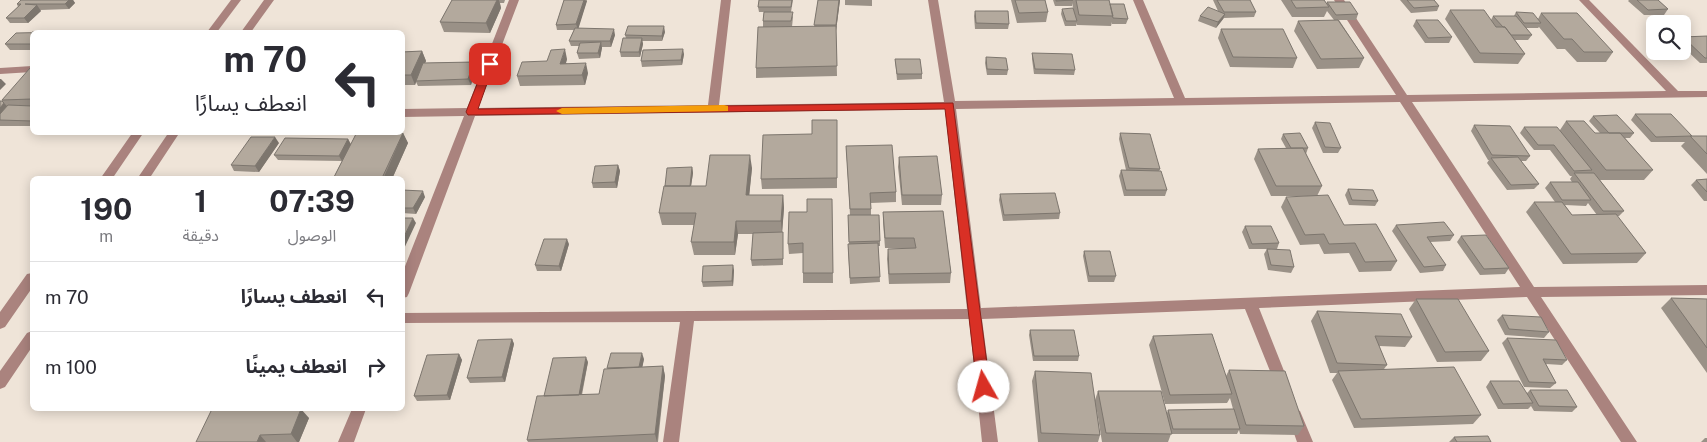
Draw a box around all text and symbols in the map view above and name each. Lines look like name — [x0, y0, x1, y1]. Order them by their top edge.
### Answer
map controls — [1646, 15, 1691, 60]
button: search — [1646, 15, 1691, 60]
text: 70 m — [224, 39, 307, 80]
pin — [469, 43, 511, 85]
icon: left — [325, 50, 390, 115]
icon: arrive — [476, 50, 504, 78]
text: انعطف يسارًا — [195, 90, 307, 116]
text: 1 — [194, 183, 207, 219]
text: 07:39 — [269, 183, 355, 219]
text: 190 — [80, 191, 132, 227]
text: دقيقة — [183, 226, 219, 245]
text: الوصول — [288, 226, 336, 245]
text: m — [99, 227, 113, 246]
icon: left — [362, 283, 390, 311]
text: انعطف يسارًا — [241, 285, 347, 307]
text: 70 m — [45, 286, 89, 308]
icon: right — [362, 353, 390, 381]
text: انعطف يمينًا — [246, 355, 347, 377]
text: 100 m — [45, 356, 97, 378]
position arrow — [957, 360, 1009, 412]

